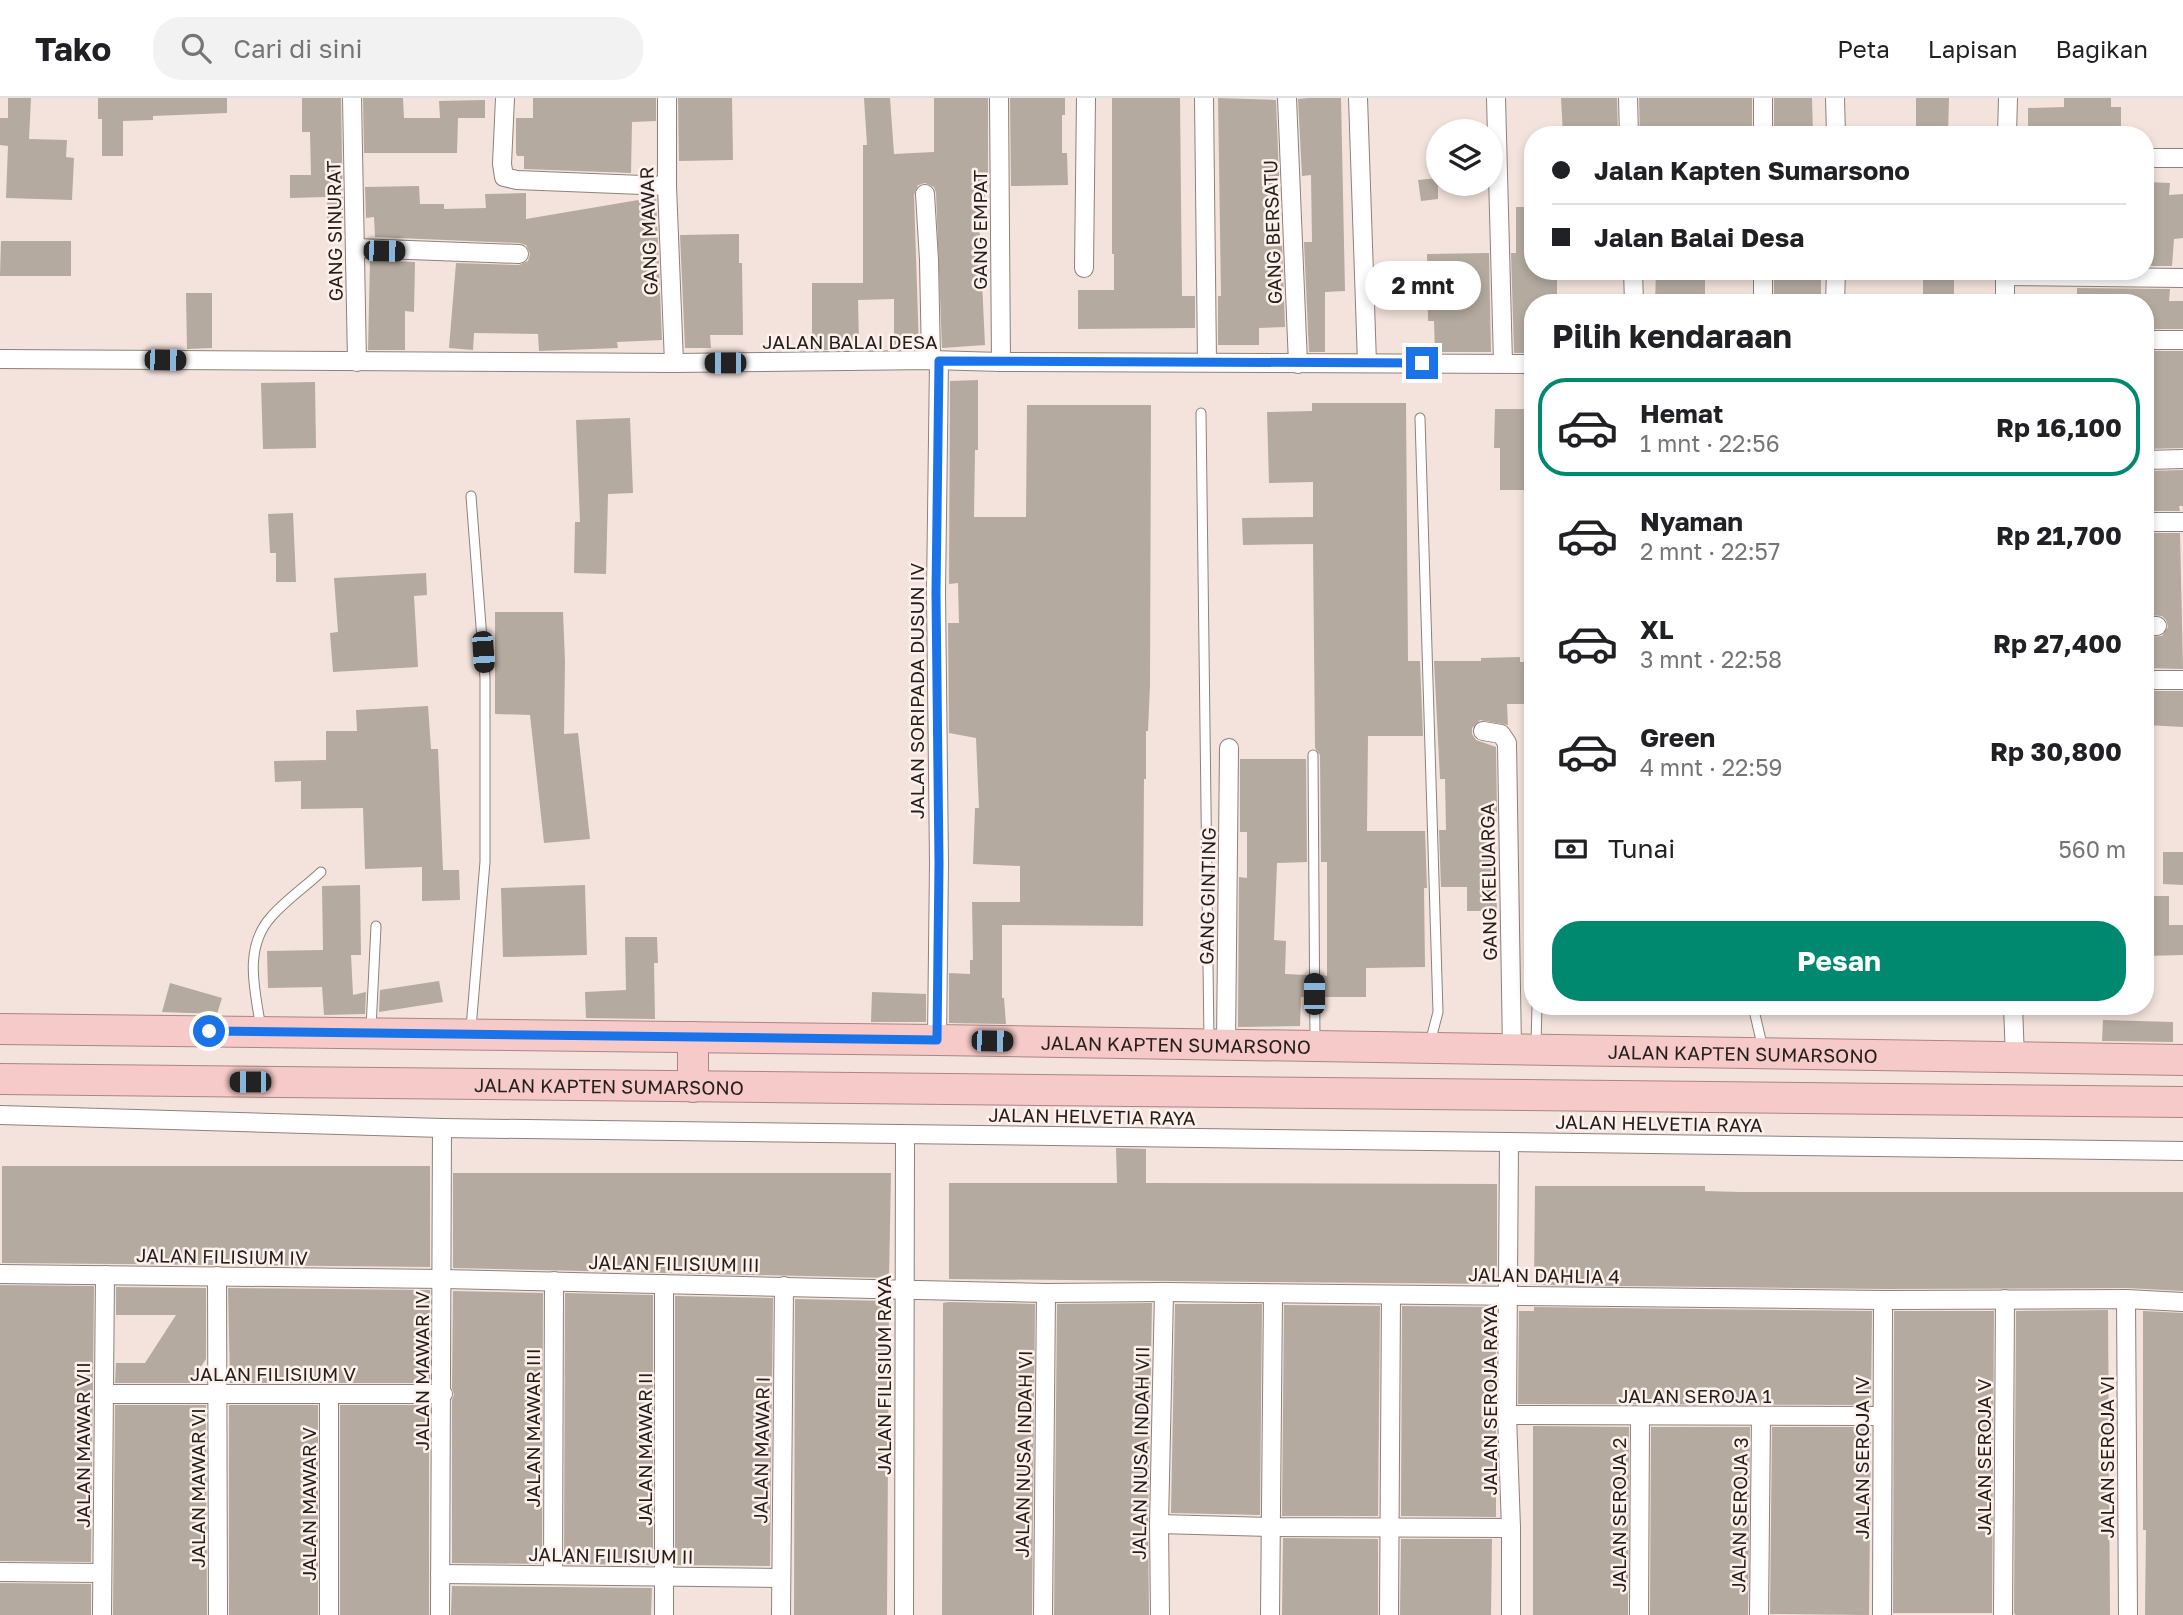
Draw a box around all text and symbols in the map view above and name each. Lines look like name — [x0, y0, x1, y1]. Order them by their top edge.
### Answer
search box — [153, 17, 643, 80]
text: Tako — [35, 29, 111, 68]
icon: search — [177, 29, 215, 67]
text: Cari di sini — [233, 33, 362, 64]
text: Peta — [1837, 34, 1890, 63]
text: Lapisan — [1928, 34, 2018, 63]
text: Bagikan — [2056, 34, 2148, 63]
map controls — [1426, 119, 1503, 196]
button: layers — [1426, 119, 1503, 196]
text: Jalan Kapten Sumarsono — [1594, 155, 1910, 186]
street label: GANG BERSATU — [1258, 159, 1286, 305]
street label: GANG SINURAT — [321, 160, 347, 302]
street label: GANG MAWAR — [634, 166, 662, 296]
street label: GANG EMPAT — [968, 170, 991, 290]
text: Jalan Balai Desa — [1594, 222, 1804, 253]
car — [363, 240, 406, 262]
callout: 2 mnt — [1364, 261, 1480, 310]
text: 2 mnt — [1391, 271, 1455, 299]
text: Pilih kendaraan — [1552, 317, 1792, 355]
street label: JALAN BALAI DESA — [762, 330, 938, 353]
route end — [1406, 347, 1438, 379]
car — [144, 349, 187, 371]
car — [705, 353, 747, 374]
icon: car — [1556, 396, 1619, 459]
text: Hemat — [1640, 398, 1723, 429]
text: Rp 16,100 — [1996, 412, 2122, 443]
text: 1 mnt · 22:56 — [1640, 429, 1780, 457]
icon: car — [1556, 504, 1619, 567]
text: Nyaman — [1640, 506, 1743, 537]
text: Rp 21,700 — [1996, 520, 2122, 551]
text: 2 mnt · 22:57 — [1640, 537, 1780, 565]
street label: JALAN SORIPADA DUSUN IV — [905, 563, 928, 819]
icon: car — [1556, 612, 1619, 675]
text: XL — [1640, 614, 1674, 645]
text: Rp 27,400 — [1993, 628, 2122, 659]
car — [472, 630, 495, 674]
text: 3 mnt · 22:58 — [1640, 645, 1782, 673]
icon: car — [1556, 720, 1619, 783]
text: Green — [1640, 722, 1715, 753]
text: Rp 30,800 — [1990, 736, 2122, 767]
text: 4 mnt · 22:59 — [1640, 753, 1783, 781]
street label: GANG KELUARGA — [1475, 803, 1501, 961]
street label: GANG GINTING — [1194, 827, 1220, 965]
icon: cash — [1552, 830, 1590, 868]
text: Tunai — [1608, 833, 1675, 864]
text: 560 m — [2058, 835, 2126, 863]
button: Pesan — [1552, 921, 2126, 1001]
car — [1304, 973, 1325, 1015]
route start — [193, 1015, 225, 1047]
car — [971, 1030, 1014, 1052]
street label: JALAN KAPTEN SUMARSONO — [1041, 1030, 1311, 1057]
street label: JALAN KAPTEN SUMARSONO — [1608, 1039, 1878, 1067]
car — [230, 1072, 272, 1093]
street label: JALAN KAPTEN SUMARSONO — [474, 1072, 744, 1098]
street label: JALAN HELVETIA RAYA — [988, 1103, 1196, 1129]
street label: JALAN HELVETIA RAYA — [1555, 1110, 1763, 1136]
street label: JALAN FILISIUM IV — [136, 1243, 308, 1269]
street label: JALAN FILISIUM III — [588, 1250, 760, 1276]
street label: JALAN DAHLIA 4 — [1468, 1262, 1620, 1288]
street label: JALAN FILISIUM RAYA — [872, 1275, 895, 1475]
street label: JALAN MAWAR IV — [410, 1291, 433, 1451]
street label: JALAN SEROJA RAYA — [1478, 1304, 1501, 1495]
street label: JALAN NUSA INDAH VII — [1127, 1346, 1153, 1560]
street label: JALAN MAWAR III — [521, 1348, 544, 1508]
street label: JALAN NUSA INDAH VI — [1010, 1350, 1036, 1558]
street label: JALAN MAWAR VII — [71, 1362, 94, 1528]
street label: JALAN FILISIUM V — [190, 1362, 356, 1385]
street label: JALAN MAWAR II — [633, 1372, 656, 1526]
street label: JALAN MAWAR I — [748, 1376, 774, 1524]
street label: JALAN SEROJA IV — [1850, 1376, 1873, 1539]
street label: JALAN SEROJA VI — [2095, 1376, 2118, 1538]
street label: JALAN SEROJA V — [1972, 1378, 1995, 1535]
street label: JALAN SEROJA 1 — [1618, 1384, 1772, 1407]
street label: JALAN MAWAR VI — [186, 1408, 209, 1568]
street label: JALAN MAWAR V — [297, 1427, 320, 1581]
street label: JALAN SEROJA 2 — [1607, 1437, 1630, 1593]
street label: JALAN SEROJA 3 — [1726, 1437, 1752, 1593]
street label: JALAN FILISIUM II — [528, 1542, 694, 1568]

